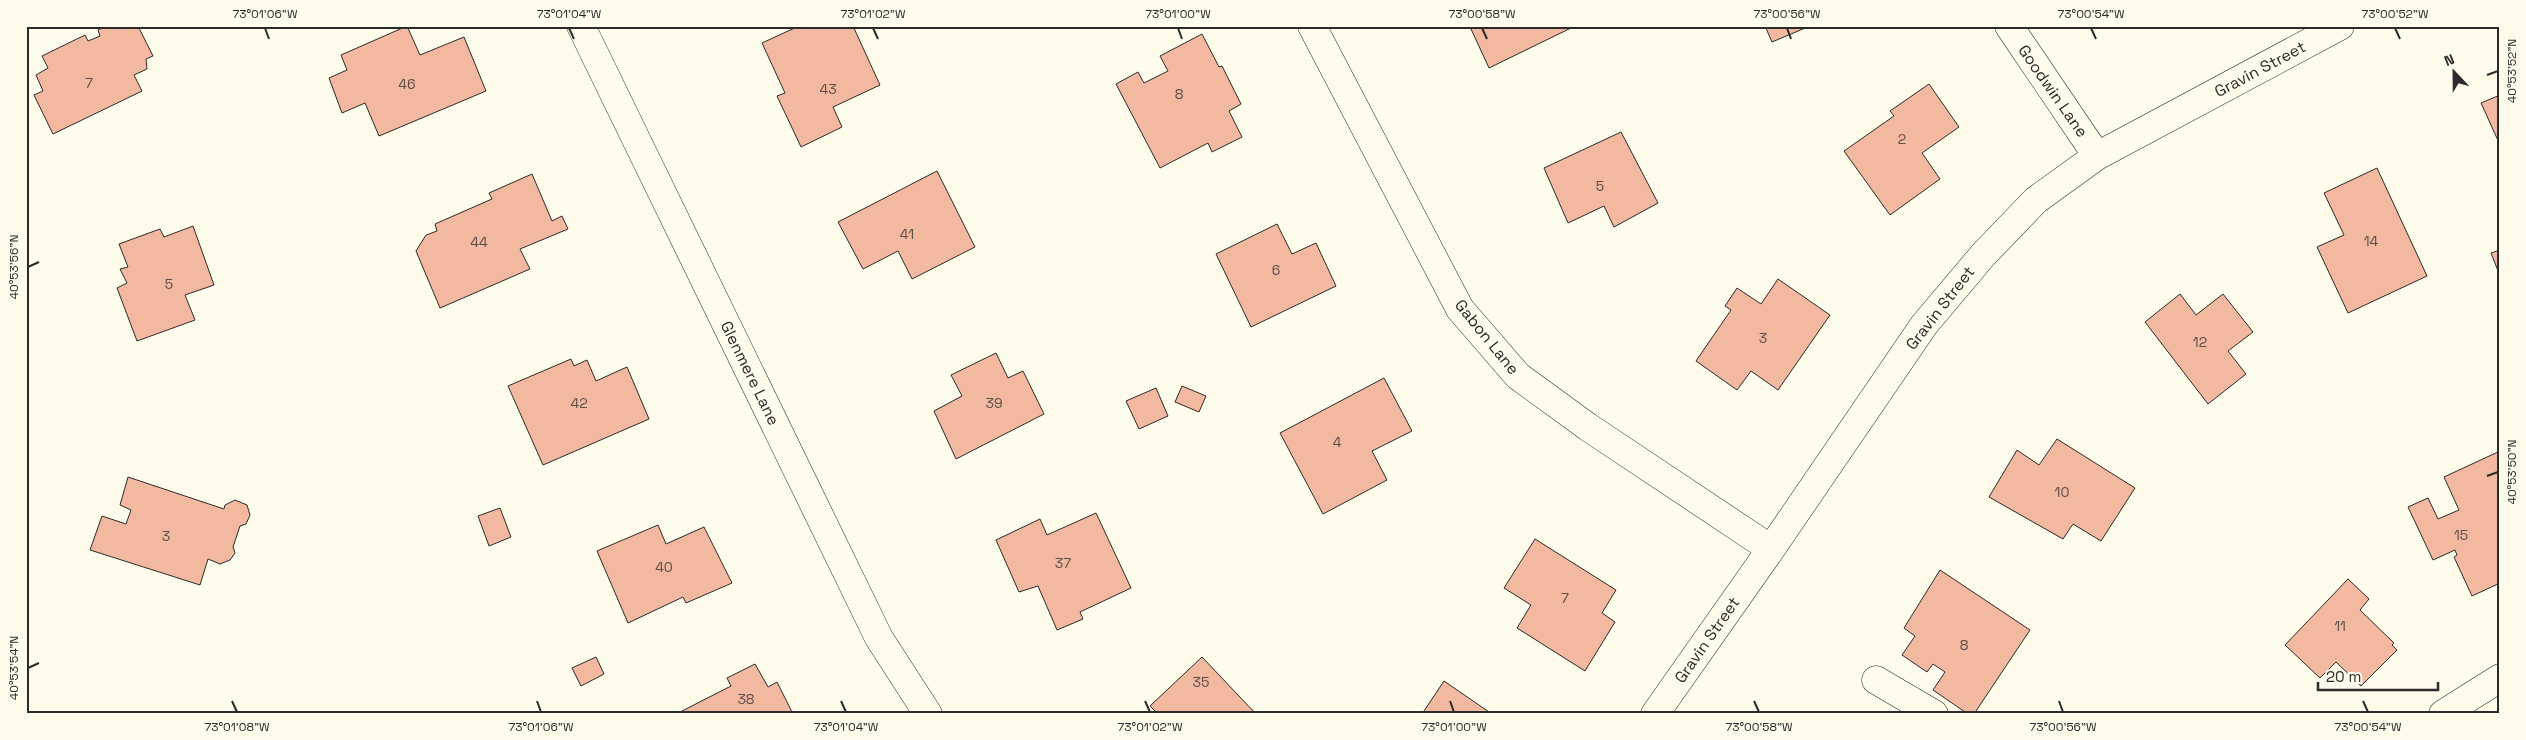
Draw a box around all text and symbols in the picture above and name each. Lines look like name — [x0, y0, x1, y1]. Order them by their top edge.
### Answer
text: 73°01'06"W — [233, 6, 298, 22]
text: 73°01'04"W — [537, 6, 602, 22]
text: 73°01'02"W — [841, 6, 906, 22]
text: 73°01'00"W — [1145, 6, 1211, 22]
text: 73°00'58"W — [1448, 6, 1516, 22]
text: 73°00'56"W — [1753, 6, 1821, 22]
text: 73°00'54"W — [2058, 6, 2125, 22]
text: 73°00'52"W — [2362, 6, 2429, 22]
street label: Gravin Street — [2211, 36, 2309, 102]
text: 40°53'52"N — [2504, 39, 2520, 103]
street label: Goodwin Lane — [2013, 41, 2093, 141]
north arrow — [2428, 48, 2478, 98]
text: N — [2441, 50, 2457, 70]
house number: 7 — [85, 74, 93, 92]
house number: 46 — [398, 75, 416, 93]
house number: 43 — [819, 80, 837, 98]
house number: 8 — [1175, 85, 1184, 103]
house number: 2 — [1898, 130, 1906, 148]
house number: 5 — [1596, 177, 1604, 195]
house number: 41 — [900, 225, 914, 243]
house number: 14 — [2364, 232, 2379, 250]
house number: 44 — [470, 233, 488, 251]
text: 40°53'56"N — [6, 235, 22, 299]
house number: 6 — [1272, 261, 1280, 279]
street label: Gravin Street — [1901, 262, 1979, 354]
house number: 5 — [165, 275, 173, 293]
street label: Gabon Lane — [1450, 295, 1524, 379]
street label: Glenmere Lane — [716, 317, 784, 429]
house number: 3 — [1759, 329, 1767, 347]
house number: 12 — [2193, 333, 2207, 351]
house number: 42 — [570, 394, 588, 412]
house number: 39 — [985, 394, 1003, 412]
house number: 4 — [1333, 433, 1342, 451]
text: 40°53'50"N — [2504, 439, 2520, 505]
house number: 10 — [2055, 483, 2069, 501]
house number: 15 — [2454, 526, 2468, 544]
house number: 3 — [162, 527, 170, 545]
house number: 37 — [1055, 554, 1071, 572]
house number: 40 — [655, 558, 673, 576]
house number: 7 — [1561, 589, 1569, 607]
street label: Gravin Street — [1670, 593, 1744, 687]
house number: 11 — [2334, 617, 2346, 635]
text: 40°53'54"N — [6, 636, 22, 700]
house number: 8 — [1960, 636, 1969, 654]
scale bar — [2318, 660, 2438, 692]
text: 20 m — [2326, 667, 2361, 686]
house number: 35 — [1193, 673, 1209, 691]
house number: 38 — [737, 690, 755, 708]
text: 73°01'08"W — [204, 719, 270, 735]
text: 73°01'06"W — [509, 719, 574, 735]
text: 73°01'04"W — [814, 719, 879, 735]
text: 73°01'02"W — [1118, 719, 1183, 735]
text: 73°01'00"W — [1421, 719, 1487, 735]
text: 73°00'58"W — [1725, 719, 1793, 735]
text: 73°00'56"W — [2029, 719, 2097, 735]
text: 73°00'54"W — [2335, 719, 2402, 735]

